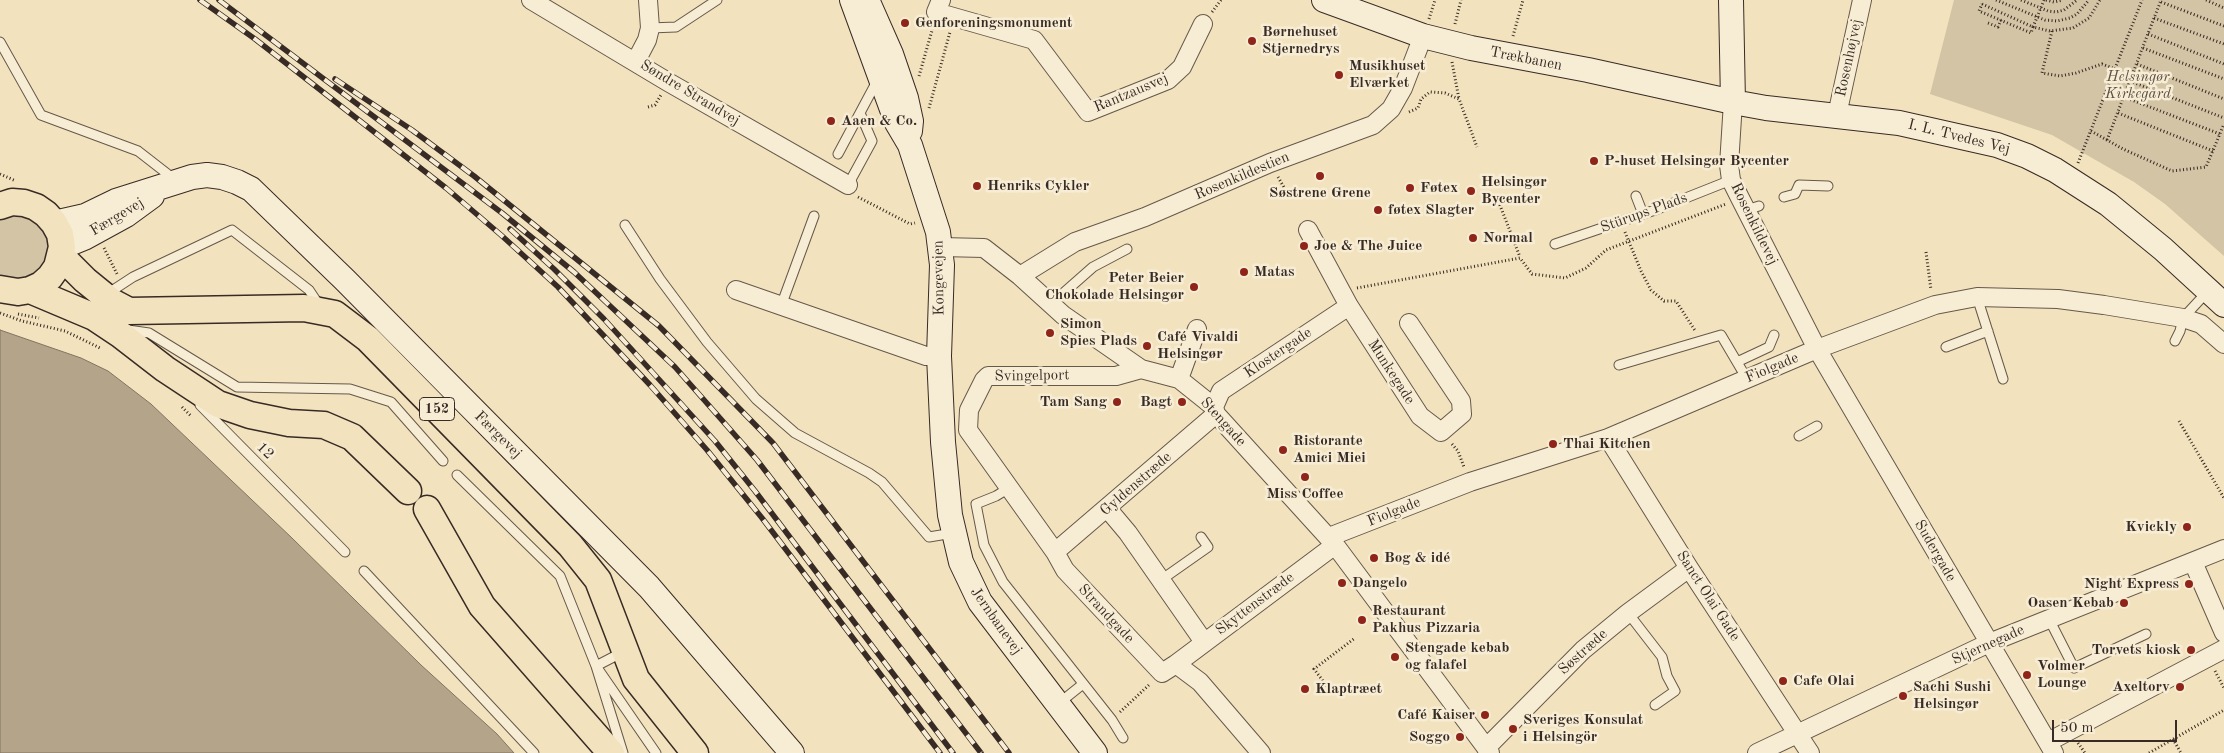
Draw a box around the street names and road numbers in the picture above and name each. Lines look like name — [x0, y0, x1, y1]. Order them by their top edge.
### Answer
street label: Rosenhøjvej — [1832, 17, 1866, 99]
street label: Trækbanen — [1488, 43, 1564, 75]
street label: Søndre Strandvej — [637, 56, 743, 130]
street label: Rantzausvej — [1091, 69, 1171, 117]
street label: I. L. Tvedes Vej — [1906, 116, 2012, 158]
street label: Rosenkildestien — [1192, 148, 1292, 204]
street label: Rosenkildevej — [1726, 180, 1782, 268]
street label: Stürups Plads — [1598, 189, 1690, 237]
street label: Færgevej — [87, 194, 147, 240]
street label: Kongevejen — [929, 240, 949, 316]
street label: Klostergade — [1241, 324, 1315, 382]
street label: Munkegade — [1363, 336, 1419, 408]
street label: Fiolgade — [1743, 349, 1801, 387]
street label: Svingelport — [994, 366, 1070, 386]
street label: Stengade — [1196, 394, 1250, 450]
road number: 152 — [420, 398, 454, 420]
street label: Færgevej — [471, 408, 525, 462]
street label: 12 — [252, 438, 278, 464]
street label: Gyldenstræde — [1097, 448, 1175, 520]
street label: Fiolgade — [1365, 493, 1423, 531]
street label: Sudergade — [1910, 517, 1960, 585]
street label: Sanct Olai Gade — [1672, 548, 1744, 644]
street label: Skyttenstræde — [1212, 569, 1298, 639]
street label: Strandgade — [1074, 581, 1138, 647]
street label: Jernbanevej — [966, 584, 1026, 658]
street label: Stjernegade — [1949, 621, 2027, 669]
street label: Søstræde — [1555, 625, 1611, 679]

